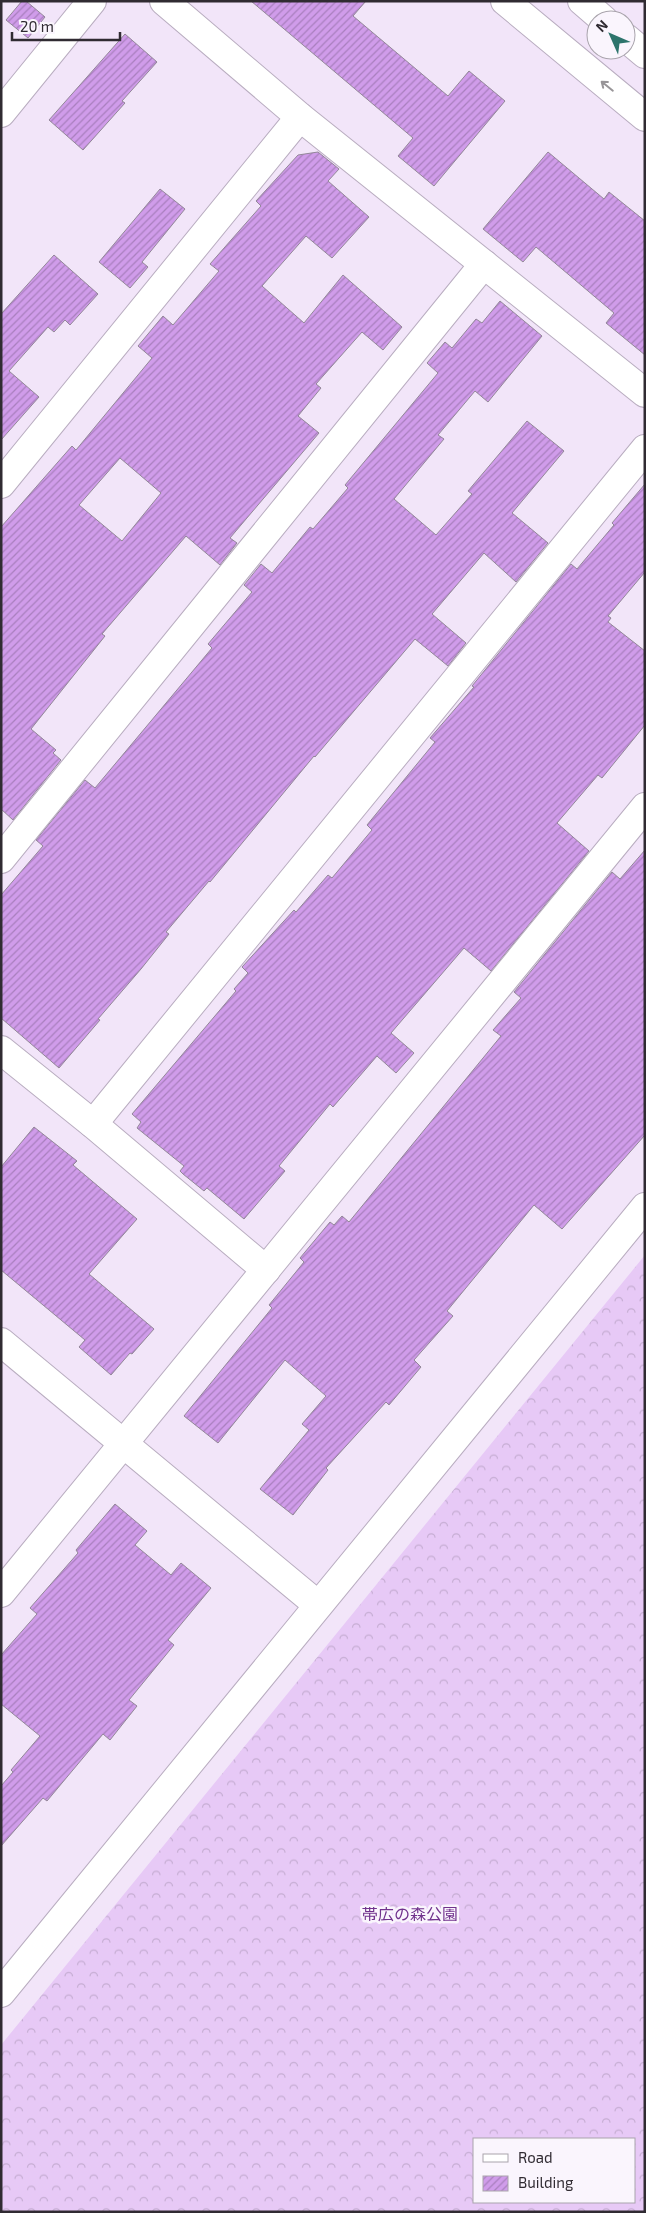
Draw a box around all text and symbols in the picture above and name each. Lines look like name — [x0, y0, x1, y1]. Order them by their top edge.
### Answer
scale bar — [12, 10, 120, 42]
north arrow — [586, 10, 636, 60]
text: N — [592, 16, 611, 35]
text: 20 m — [20, 17, 54, 35]
one-way arrow — [601, 80, 614, 91]
park label: 帯広の森公園 — [362, 1904, 458, 1923]
legend — [473, 2138, 636, 2203]
text: Road — [518, 2148, 553, 2166]
text: Building — [518, 2173, 574, 2191]

